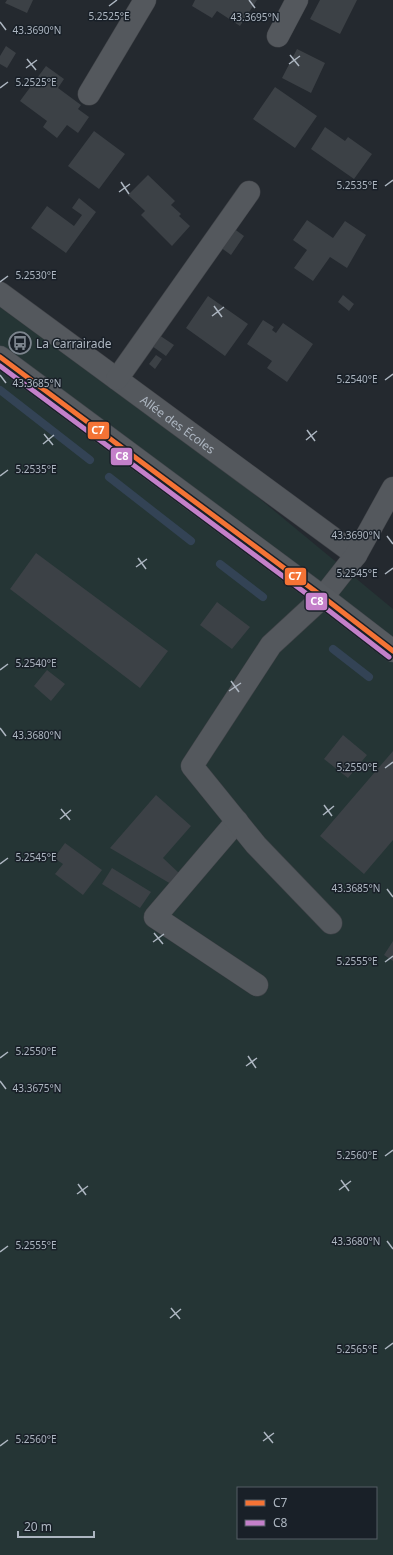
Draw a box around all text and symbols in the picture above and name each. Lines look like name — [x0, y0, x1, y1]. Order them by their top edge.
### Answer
text: 5.2525°E — [88, 9, 130, 23]
text: 43.3695°N — [231, 10, 279, 24]
text: 43.3690°N — [13, 23, 61, 37]
text: 5.2525°E — [15, 75, 57, 89]
text: 5.2535°E — [336, 178, 378, 192]
text: 5.2530°E — [15, 268, 57, 282]
bus stop icon: La Carrairade — [7, 330, 33, 356]
place label: La Carrairade — [36, 335, 112, 352]
text: 5.2540°E — [336, 372, 378, 386]
text: 43.3685°N — [13, 376, 61, 390]
street label: Allée des Écoles — [137, 391, 219, 457]
line badge: C7 — [87, 421, 110, 440]
text: C7 — [91, 422, 105, 437]
line badge: C8 — [110, 447, 133, 466]
text: C8 — [115, 448, 129, 463]
text: 5.2535°E — [15, 462, 57, 476]
text: 43.3690°N — [332, 528, 380, 542]
text: 5.2545°E — [336, 566, 378, 580]
line badge: C7 — [284, 567, 307, 586]
text: C7 — [288, 568, 302, 583]
line badge: C8 — [305, 592, 328, 611]
text: C8 — [310, 593, 324, 608]
text: 5.2540°E — [15, 656, 57, 670]
text: 43.3680°N — [13, 728, 61, 742]
text: 5.2550°E — [336, 760, 378, 774]
text: 5.2545°E — [15, 850, 57, 864]
text: 43.3685°N — [332, 881, 380, 895]
text: 5.2555°E — [336, 954, 378, 968]
text: 5.2550°E — [15, 1044, 57, 1058]
text: 43.3675°N — [13, 1081, 61, 1095]
text: 5.2560°E — [336, 1148, 378, 1162]
text: 43.3680°N — [332, 1234, 380, 1248]
text: 5.2555°E — [15, 1238, 57, 1252]
text: 5.2565°E — [336, 1342, 378, 1356]
text: 5.2560°E — [15, 1432, 57, 1446]
legend — [237, 1487, 377, 1539]
text: C7 — [273, 1494, 288, 1511]
scale bar — [18, 1513, 94, 1539]
text: C8 — [273, 1514, 288, 1531]
text: 20 m — [24, 1518, 52, 1535]

